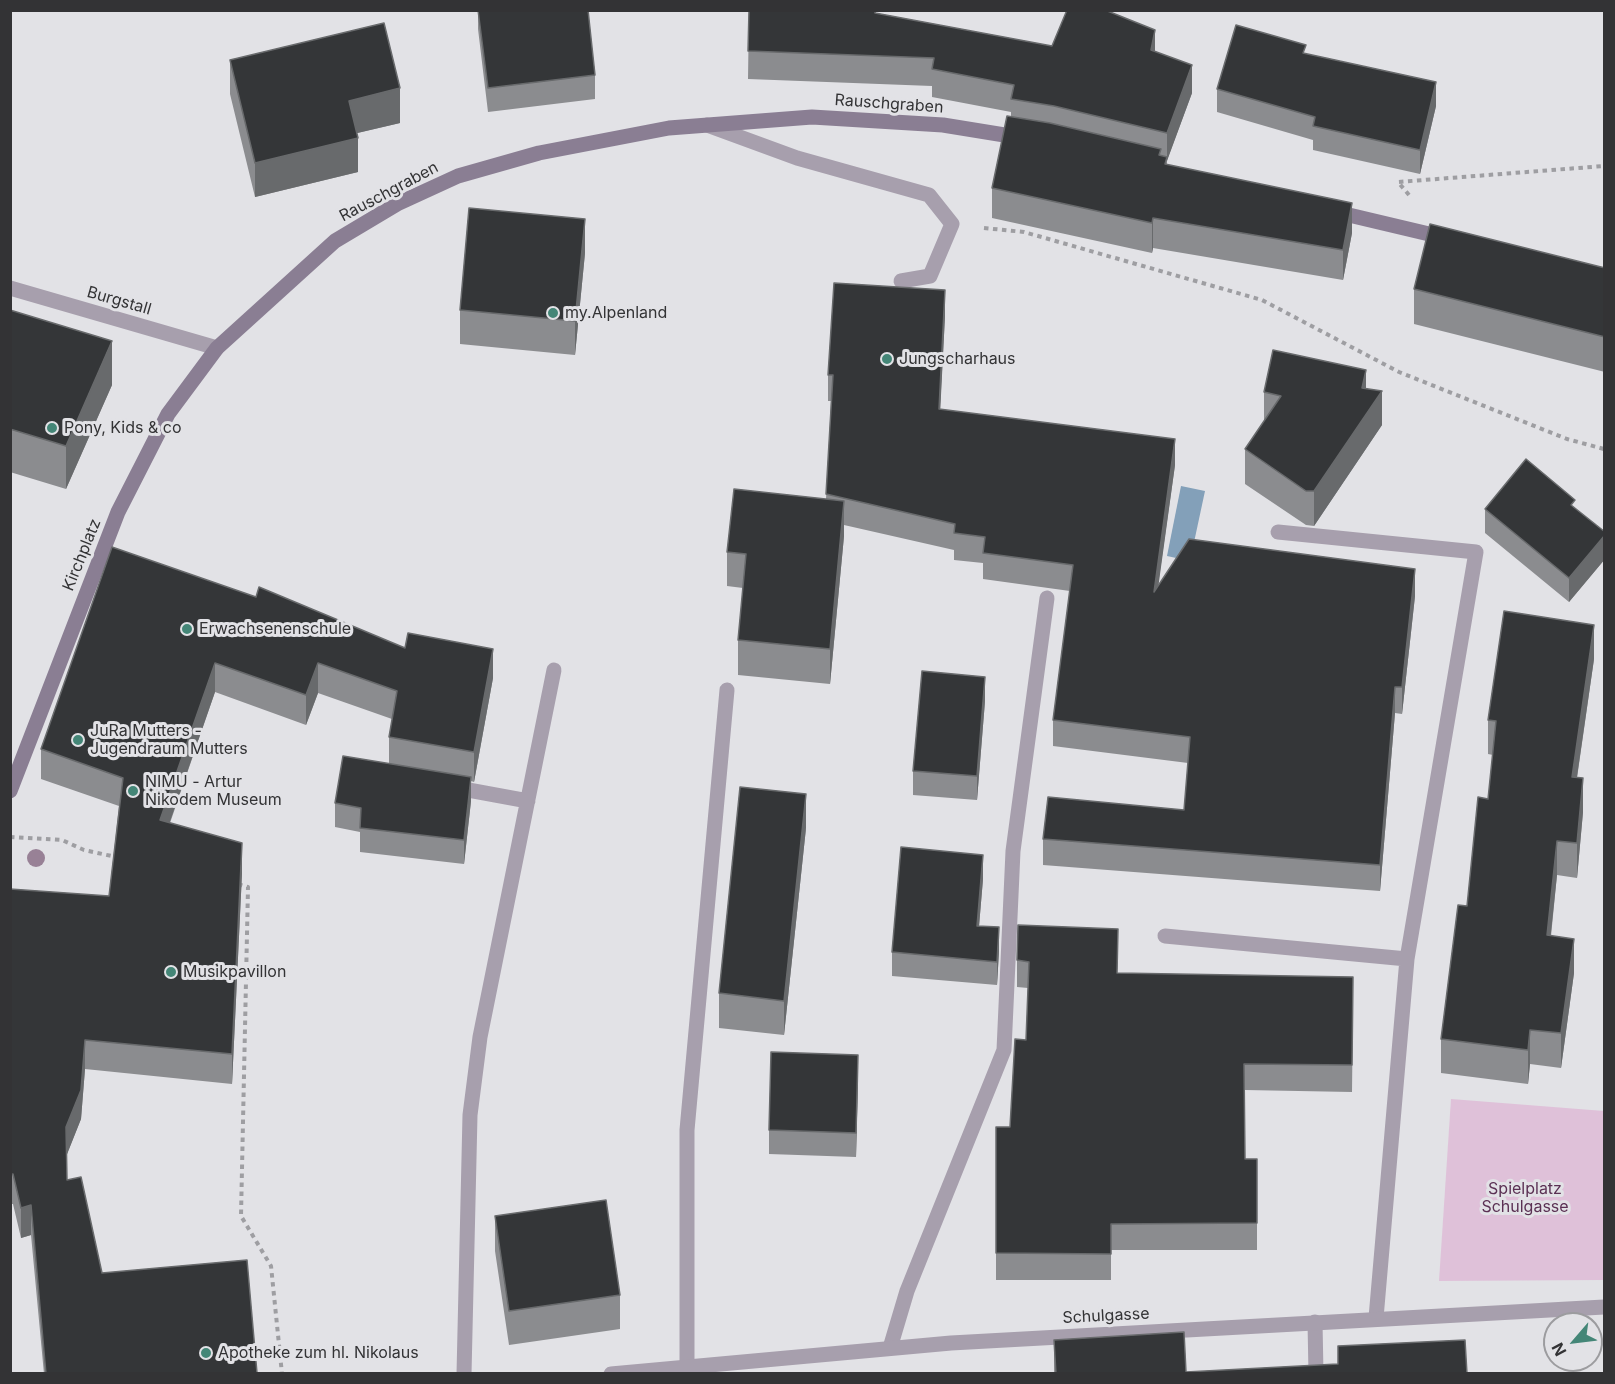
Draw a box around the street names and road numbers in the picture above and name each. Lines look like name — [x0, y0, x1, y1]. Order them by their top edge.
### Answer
street label: Rauschgraben — [834, 91, 944, 117]
street label: Rauschgraben — [336, 158, 442, 226]
street label: Burgstall — [85, 283, 153, 319]
street label: Kirchplatz — [59, 516, 105, 594]
street label: Schulgasse — [1062, 1304, 1150, 1328]

